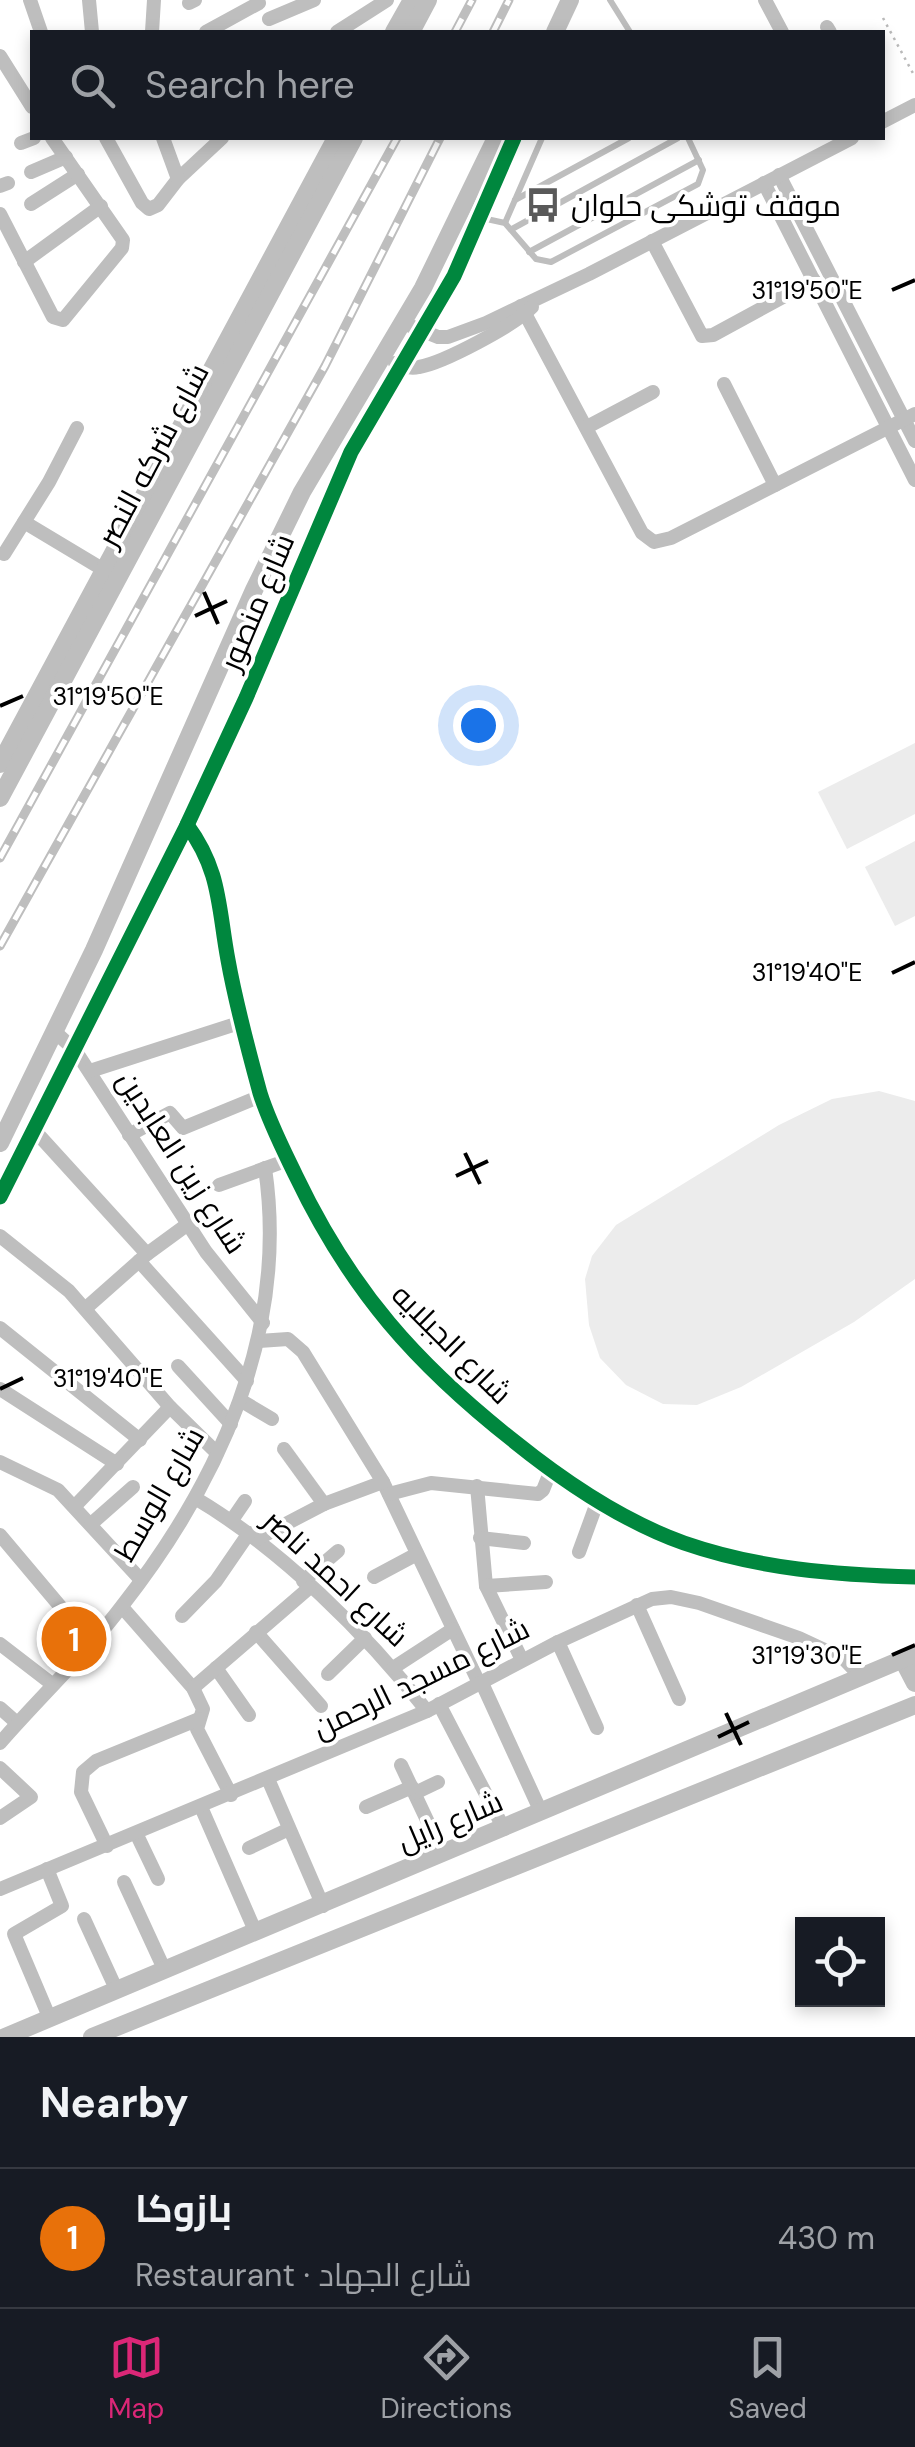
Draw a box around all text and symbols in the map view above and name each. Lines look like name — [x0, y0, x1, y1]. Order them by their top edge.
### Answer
search box — [30, 30, 885, 140]
icon: search — [65, 58, 120, 113]
text: Search here — [145, 60, 355, 110]
bus stop icon: موقف توشكى حلوان — [524, 186, 562, 224]
place label: موقف توشكى حلوان — [571, 186, 841, 225]
text: 31°19'50"E — [751, 274, 863, 307]
street label: شارع شركه النصر — [87, 357, 219, 556]
street label: شارع منصور — [210, 528, 304, 679]
text: 31°19'50"E — [52, 680, 164, 713]
your location — [453, 700, 504, 751]
text: 31°19'40"E — [752, 956, 862, 989]
street label: شارع زين العابدين — [107, 1063, 256, 1261]
street label: شارع الجبلايه — [383, 1275, 521, 1413]
text: 31°19'40"E — [53, 1362, 163, 1395]
street label: شارع الوسط — [105, 1420, 214, 1569]
street label: شارع احمد ناصر — [253, 1499, 417, 1656]
pin: 1 — [42, 1602, 106, 1676]
street label: شارع مسجد الرحمن — [306, 1609, 536, 1748]
text: 31°19'30"E — [751, 1639, 863, 1672]
street label: شارع رايل — [391, 1781, 509, 1862]
map controls — [795, 1917, 885, 2007]
button: locate — [795, 1917, 885, 2007]
text: Nearby — [40, 2075, 189, 2130]
text: بازوكا — [135, 2184, 232, 2234]
text: 1 — [67, 2217, 78, 2259]
text: 430 m — [778, 2217, 875, 2259]
text: Restaurant · شارع الجهاد — [135, 2254, 472, 2296]
tab: Map — [108, 2330, 164, 2427]
tab: Directions — [381, 2330, 512, 2427]
tab: Saved — [728, 2330, 807, 2427]

